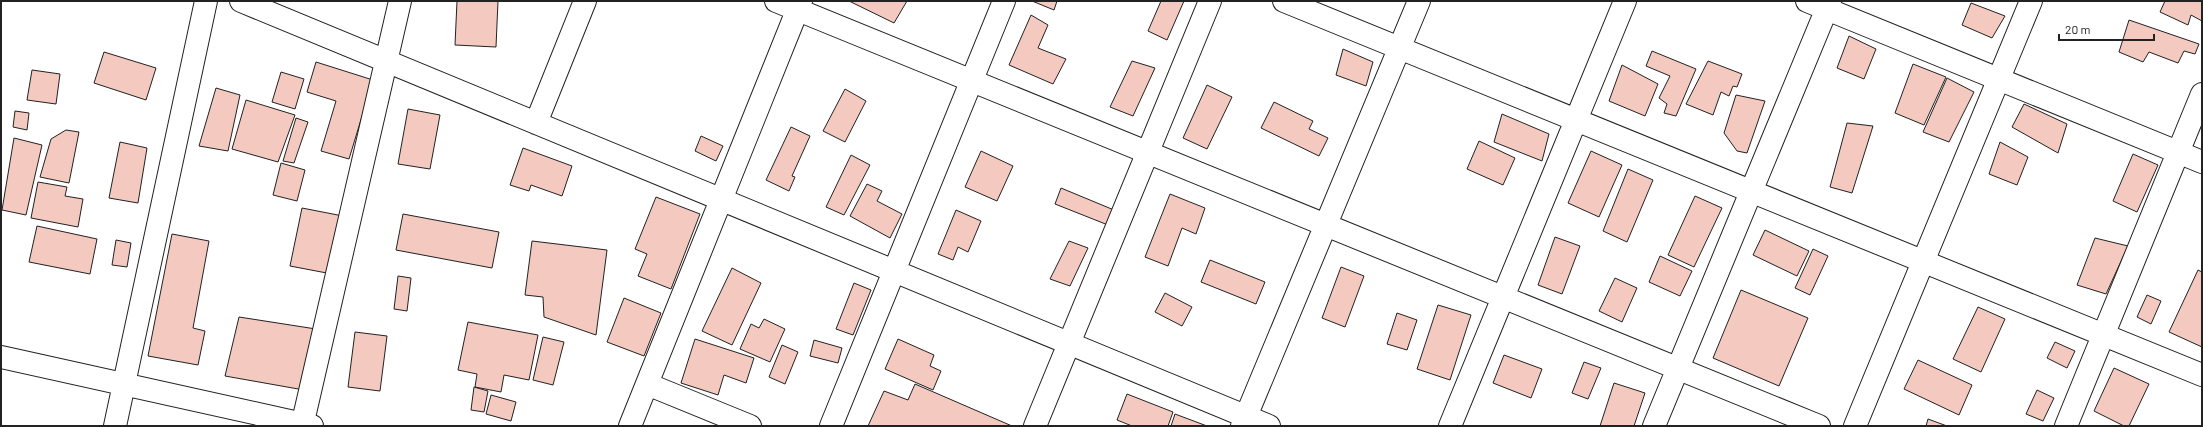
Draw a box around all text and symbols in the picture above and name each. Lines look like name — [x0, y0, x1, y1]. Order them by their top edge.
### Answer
scale bar — [2059, 16, 2154, 42]
text: 20 m — [2065, 22, 2091, 36]

